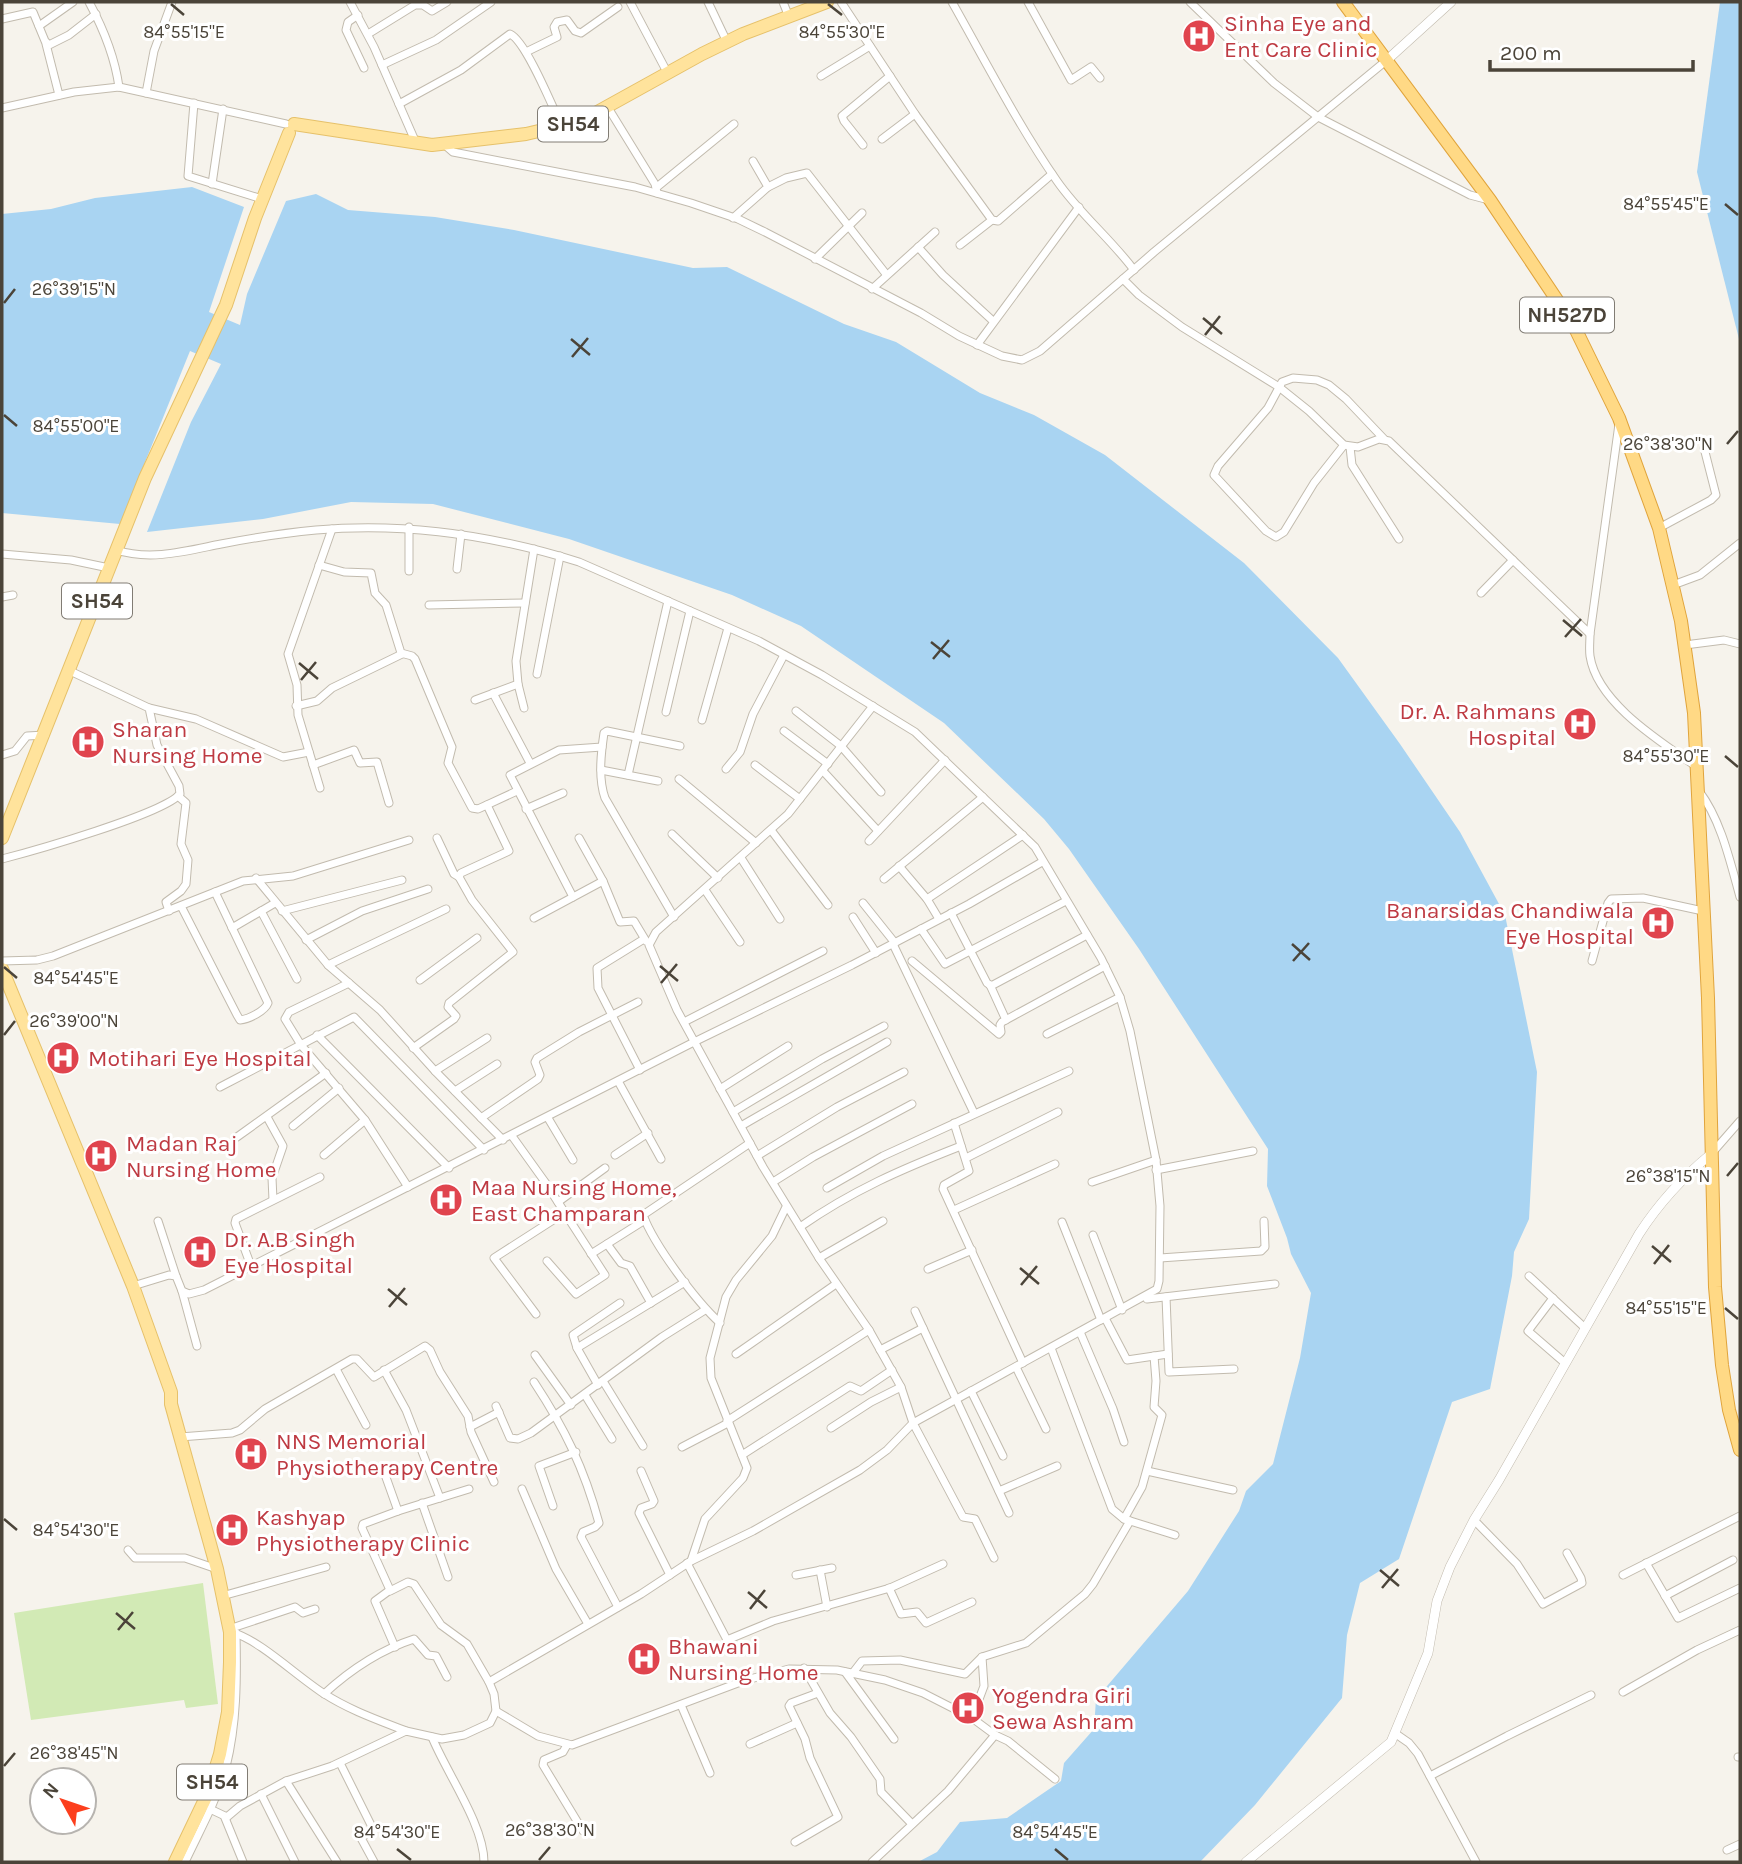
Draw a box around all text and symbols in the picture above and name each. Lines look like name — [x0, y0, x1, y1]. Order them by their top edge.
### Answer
place label: Sinha Eye and Ent Care Clinic — [1224, 10, 1377, 63]
hospital icon: Sinha Eye and Ent Care Clinic — [1180, 17, 1218, 55]
text: 84°55'15"E — [143, 21, 225, 43]
text: 84°55'30"E — [799, 21, 885, 43]
scale bar — [1490, 28, 1693, 72]
text: 200 m — [1500, 41, 1562, 65]
road number: SH54 — [538, 106, 608, 142]
text: 84°55'45"E — [1623, 193, 1709, 215]
text: 26°39'15"N — [32, 278, 116, 300]
road number: NH527D — [1520, 298, 1614, 332]
text: 84°55'00"E — [33, 415, 119, 437]
text: 26°38'30"N — [1623, 433, 1713, 455]
road number: SH54 — [62, 584, 132, 618]
place label: Dr. A. Rahmans Hospital — [1399, 698, 1556, 751]
hospital icon: Dr. A. Rahmans Hospital — [1561, 705, 1599, 743]
place label: Sharan Nursing Home — [112, 716, 263, 769]
hospital icon: Sharan Nursing Home — [69, 723, 107, 761]
text: 84°55'30"E — [1623, 745, 1709, 767]
place label: Banarsidas Chandiwala Eye Hospital — [1386, 897, 1634, 950]
hospital icon: Banarsidas Chandiwala Eye Hospital — [1639, 904, 1677, 942]
text: 84°54'45"E — [33, 967, 119, 989]
text: 26°39'00"N — [29, 1010, 119, 1032]
hospital icon: Motihari Eye Hospital — [44, 1039, 82, 1077]
place label: Motihari Eye Hospital — [88, 1045, 312, 1072]
place label: Madan Raj Nursing Home — [126, 1130, 277, 1183]
hospital icon: Madan Raj Nursing Home — [82, 1137, 120, 1175]
text: 26°38'15"N — [1626, 1165, 1710, 1187]
place label: Maa Nursing Home, East Champaran — [471, 1174, 677, 1227]
hospital icon: Maa Nursing Home, East Champaran — [427, 1181, 465, 1219]
place label: Dr. A.B Singh Eye Hospital — [224, 1226, 356, 1279]
hospital icon: Dr. A.B Singh Eye Hospital — [181, 1233, 219, 1271]
text: 84°55'15"E — [1625, 1297, 1707, 1319]
place label: NNS Memorial Physiotherapy Centre — [276, 1428, 498, 1481]
hospital icon: NNS Memorial Physiotherapy Centre — [232, 1435, 270, 1473]
place label: Kashyap Physiotherapy Clinic — [256, 1504, 470, 1557]
hospital icon: Kashyap Physiotherapy Clinic — [213, 1511, 251, 1549]
text: 84°54'30"E — [33, 1519, 119, 1541]
place label: Bhawani Nursing Home — [668, 1633, 819, 1686]
hospital icon: Bhawani Nursing Home — [625, 1640, 663, 1678]
place label: Yogendra Giri Sewa Ashram — [992, 1682, 1134, 1735]
hospital icon: Yogendra Giri Sewa Ashram — [949, 1689, 987, 1727]
text: 26°38'45"N — [29, 1742, 119, 1764]
road number: SH54 — [177, 1764, 247, 1800]
north arrow — [28, 1766, 98, 1836]
text: N — [38, 1778, 64, 1803]
text: 26°38'30"N — [505, 1819, 595, 1841]
text: 84°54'30"E — [354, 1821, 440, 1843]
text: 84°54'45"E — [1012, 1821, 1098, 1843]

